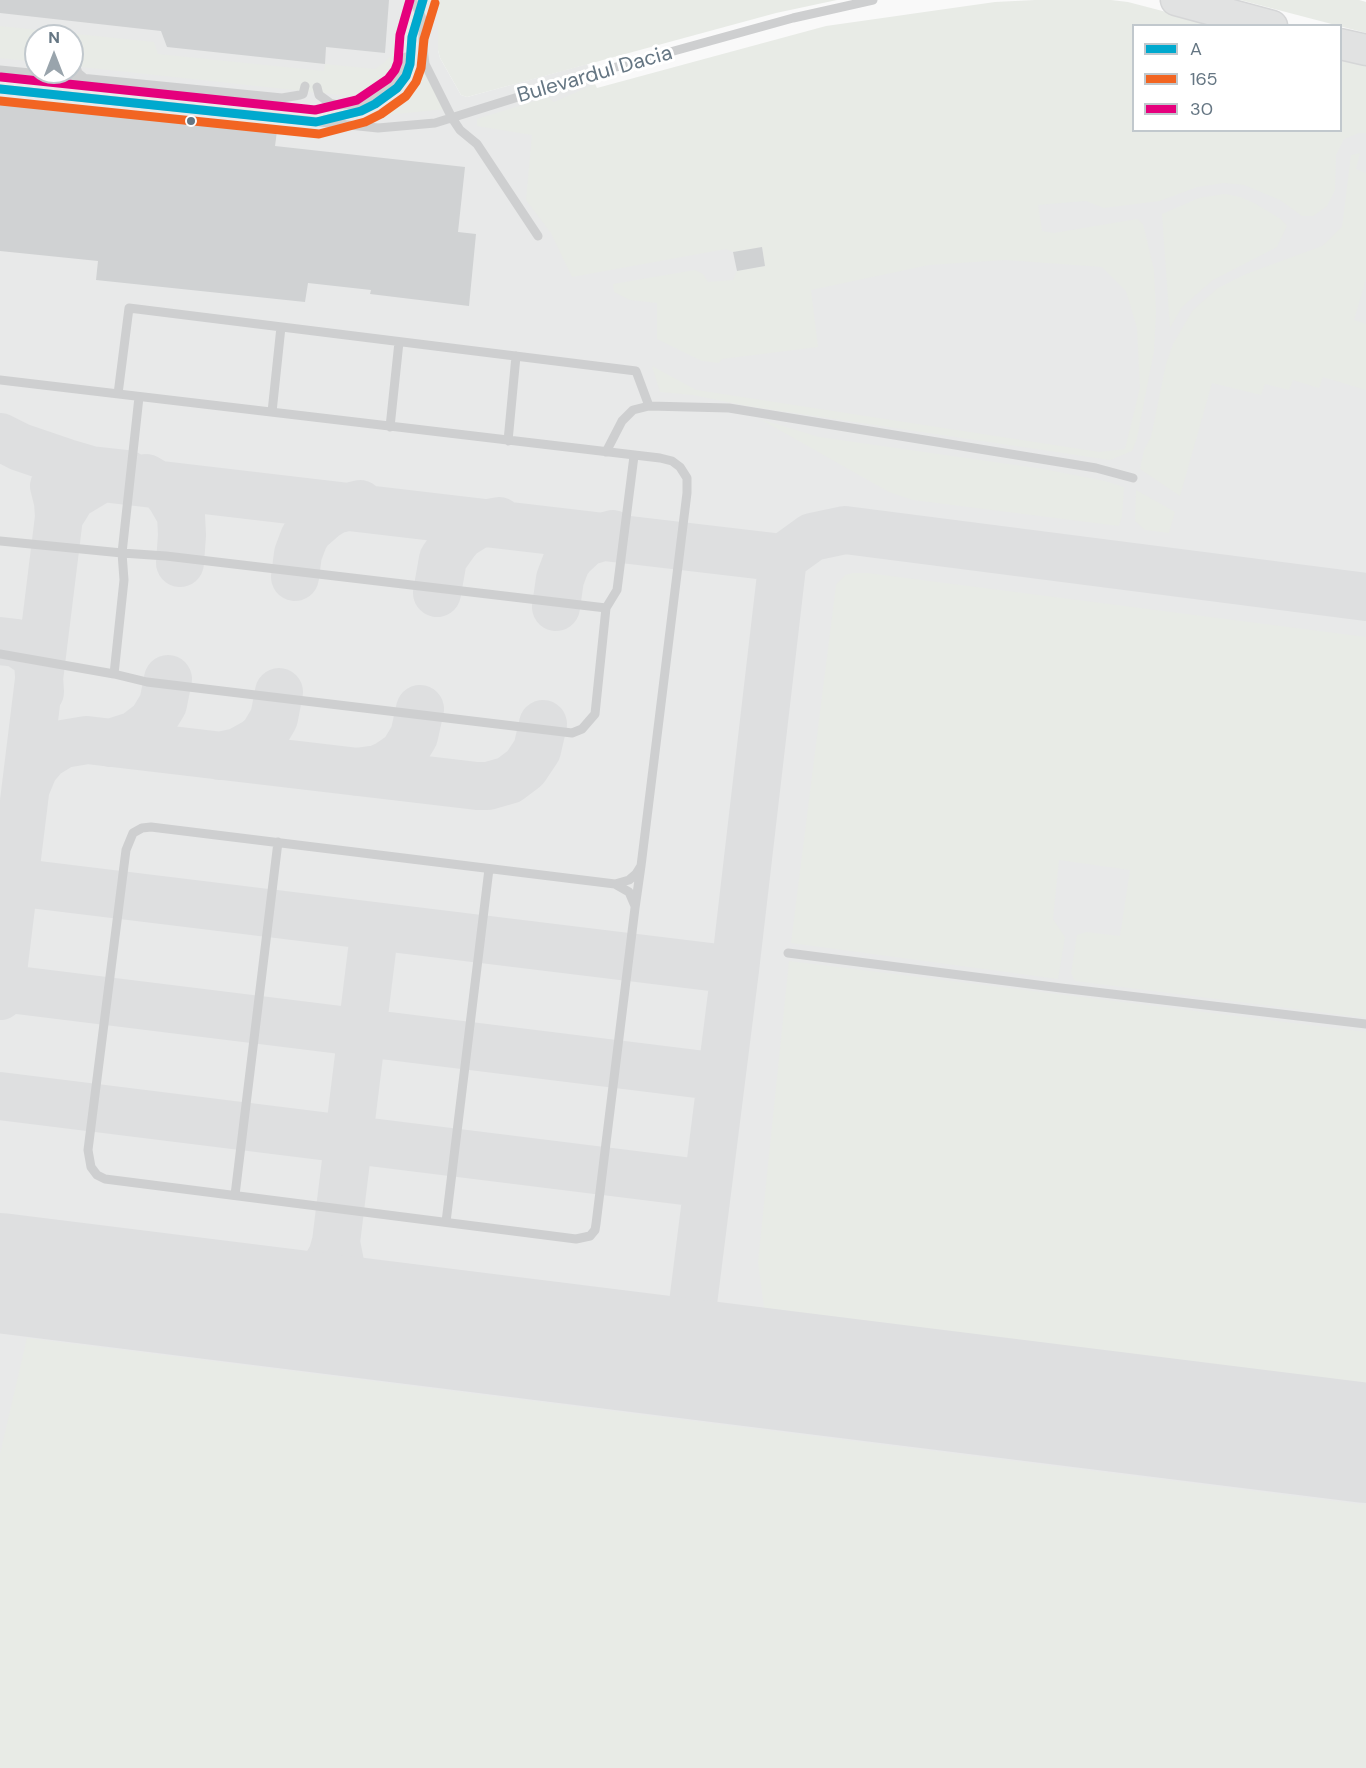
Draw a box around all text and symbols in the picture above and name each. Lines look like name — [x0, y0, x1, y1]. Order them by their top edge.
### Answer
north arrow — [24, 24, 84, 84]
legend — [1132, 24, 1342, 132]
text: N — [48, 27, 60, 48]
text: A — [1190, 37, 1202, 61]
street label: Bulevardul Dacia — [515, 41, 675, 109]
text: 165 — [1190, 67, 1218, 91]
text: 30 — [1190, 97, 1213, 121]
unlabelled marker — [185, 115, 197, 127]

